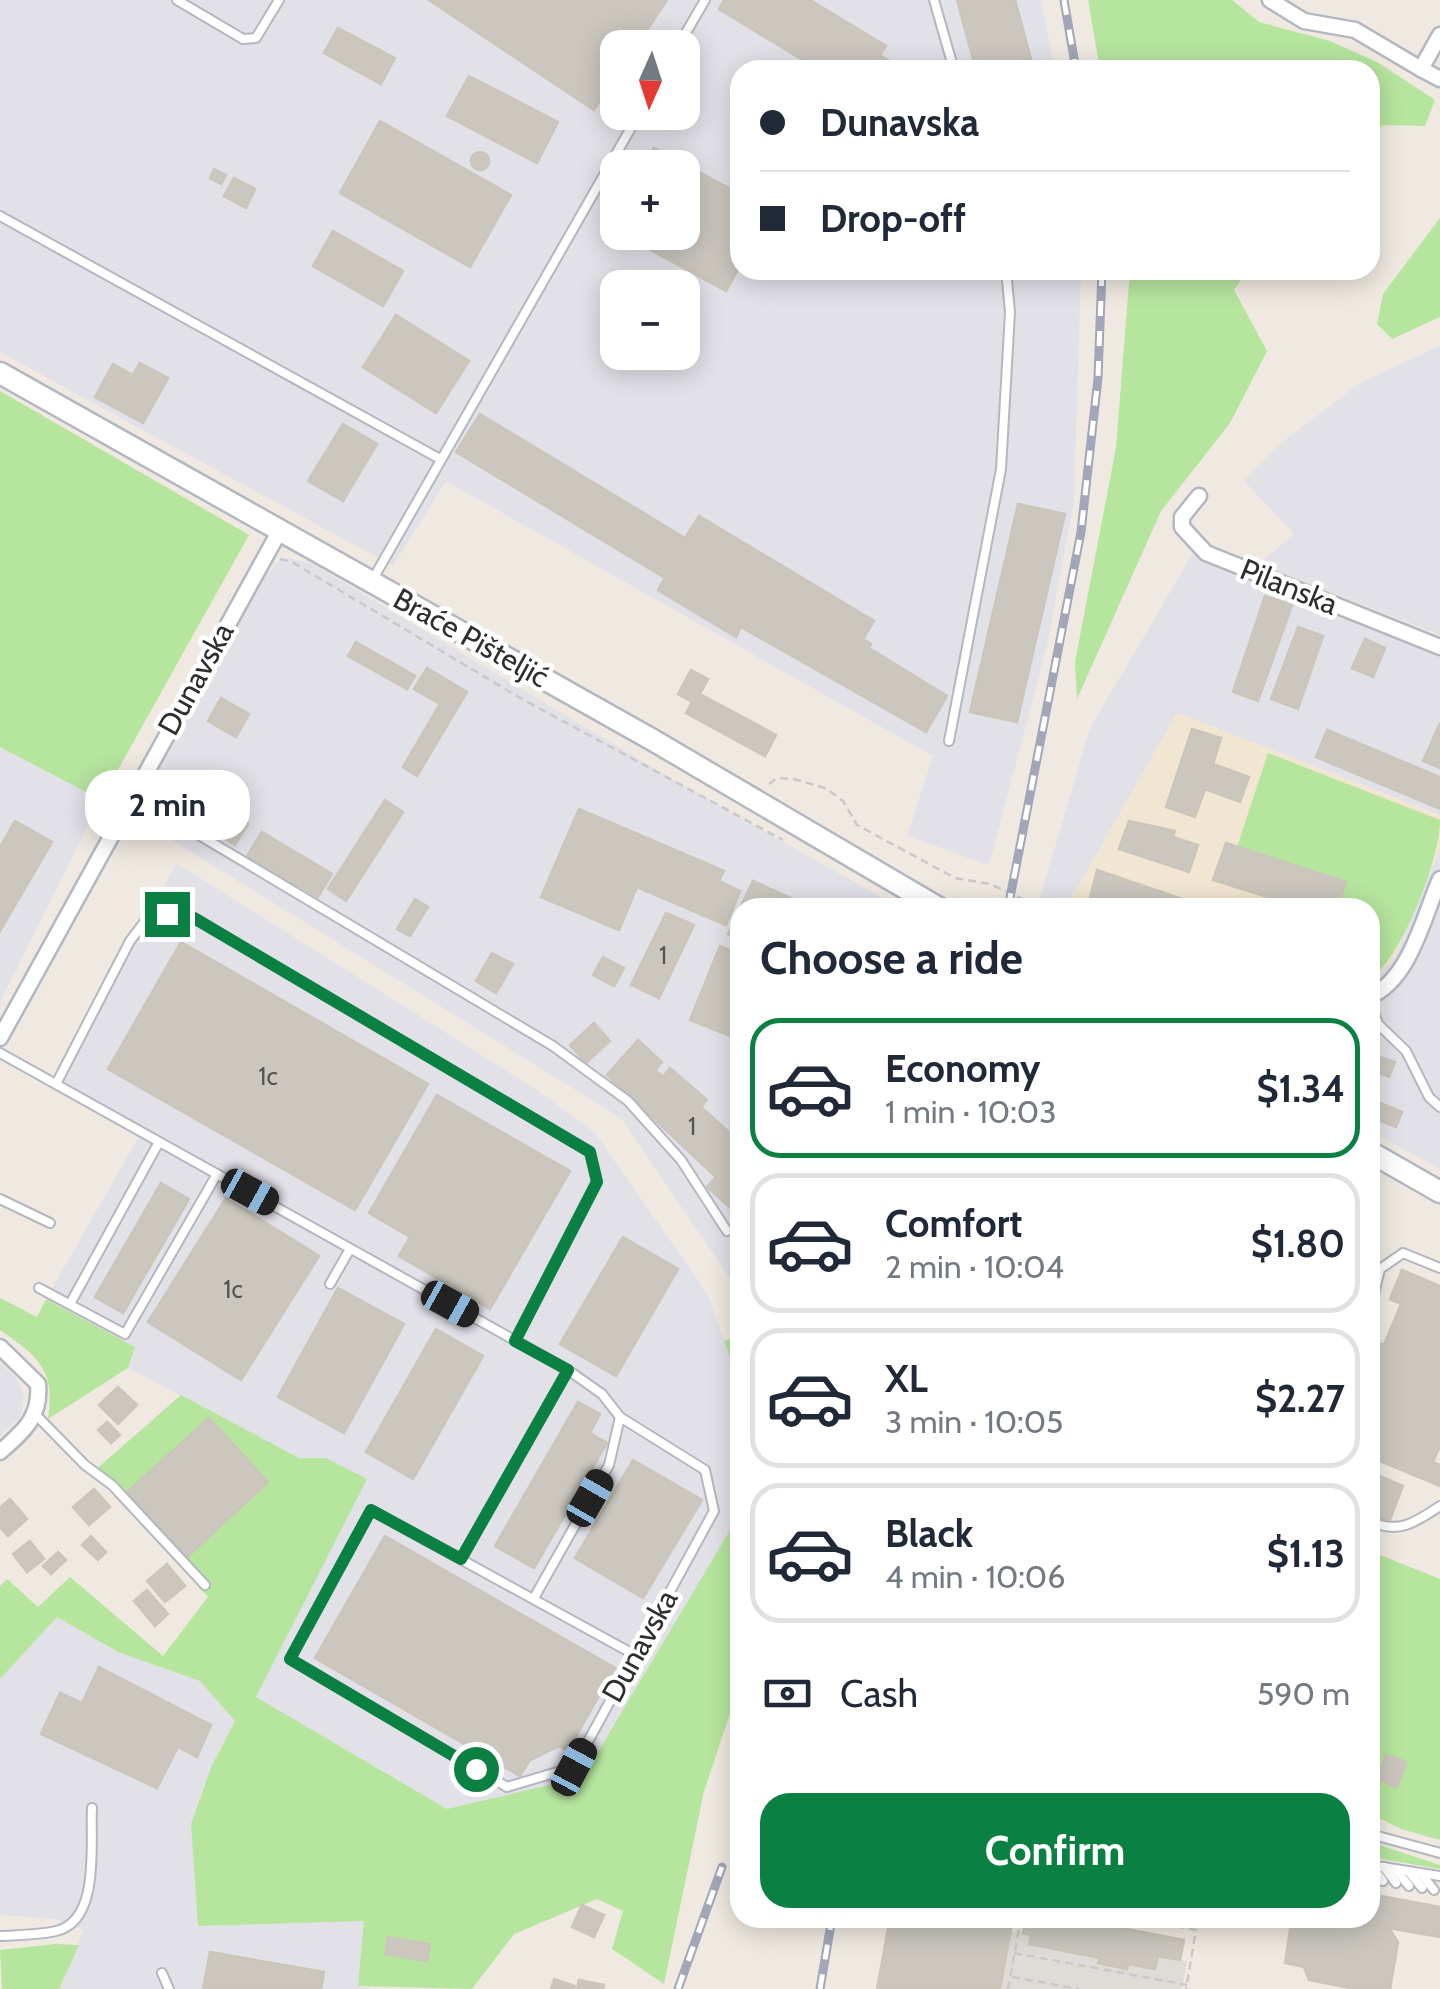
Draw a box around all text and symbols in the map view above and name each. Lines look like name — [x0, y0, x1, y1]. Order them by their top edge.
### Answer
north arrow — [600, 30, 700, 130]
map controls — [600, 30, 700, 370]
text: Dunavska — [820, 99, 979, 146]
button: + — [600, 150, 700, 250]
text: Drop-off — [820, 195, 966, 242]
button: − — [600, 270, 700, 370]
street label: Pilanska — [1235, 550, 1344, 623]
street label: Braće Pišteljić — [387, 580, 555, 695]
street label: Dunavska — [150, 616, 242, 741]
callout: 2 min — [84, 769, 250, 839]
text: 2 min — [129, 785, 206, 824]
route end — [145, 892, 190, 937]
text: Choose a ride — [760, 931, 1023, 985]
house number: 1 — [659, 940, 667, 970]
icon: car — [765, 1043, 855, 1133]
text: Economy — [885, 1045, 1040, 1092]
house number: 1c — [258, 1061, 278, 1091]
text: $1.34 — [1256, 1065, 1345, 1112]
text: 1 min · 10:03 — [885, 1092, 1056, 1131]
house number: 1 — [688, 1111, 696, 1141]
car — [216, 1164, 284, 1220]
icon: car — [765, 1198, 855, 1288]
text: Comfort — [885, 1200, 1022, 1247]
text: $1.80 — [1251, 1220, 1345, 1267]
text: 2 min · 10:04 — [885, 1247, 1064, 1286]
house number: 1c — [223, 1274, 243, 1304]
car — [416, 1276, 484, 1332]
icon: car — [765, 1353, 855, 1443]
text: XL — [885, 1355, 928, 1402]
text: $2.27 — [1255, 1375, 1345, 1422]
text: 3 min · 10:05 — [885, 1402, 1063, 1441]
car — [562, 1465, 618, 1531]
icon: car — [765, 1508, 855, 1598]
text: Black — [885, 1510, 973, 1557]
text: $1.13 — [1267, 1530, 1345, 1577]
text: 4 min · 10:06 — [885, 1557, 1065, 1596]
street label: Dunavska — [594, 1583, 686, 1708]
icon: cash — [760, 1666, 815, 1721]
text: Cash — [840, 1670, 918, 1717]
text: 590 m — [1257, 1674, 1350, 1713]
car — [547, 1733, 601, 1801]
route start — [454, 1747, 499, 1792]
button: Confirm — [760, 1793, 1350, 1908]

